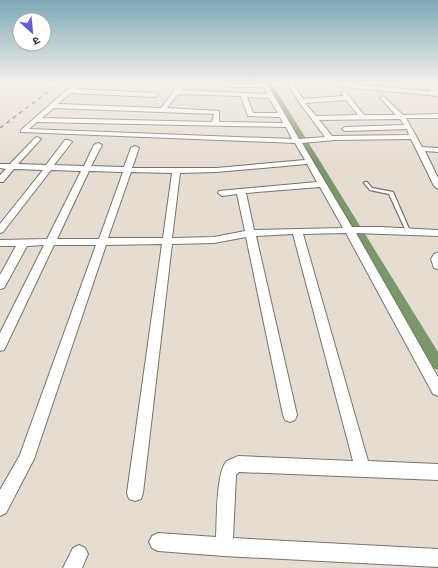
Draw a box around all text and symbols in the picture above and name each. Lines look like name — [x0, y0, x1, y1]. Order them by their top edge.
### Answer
north arrow — [12, 12, 52, 52]
text: उ — [30, 34, 42, 48]

